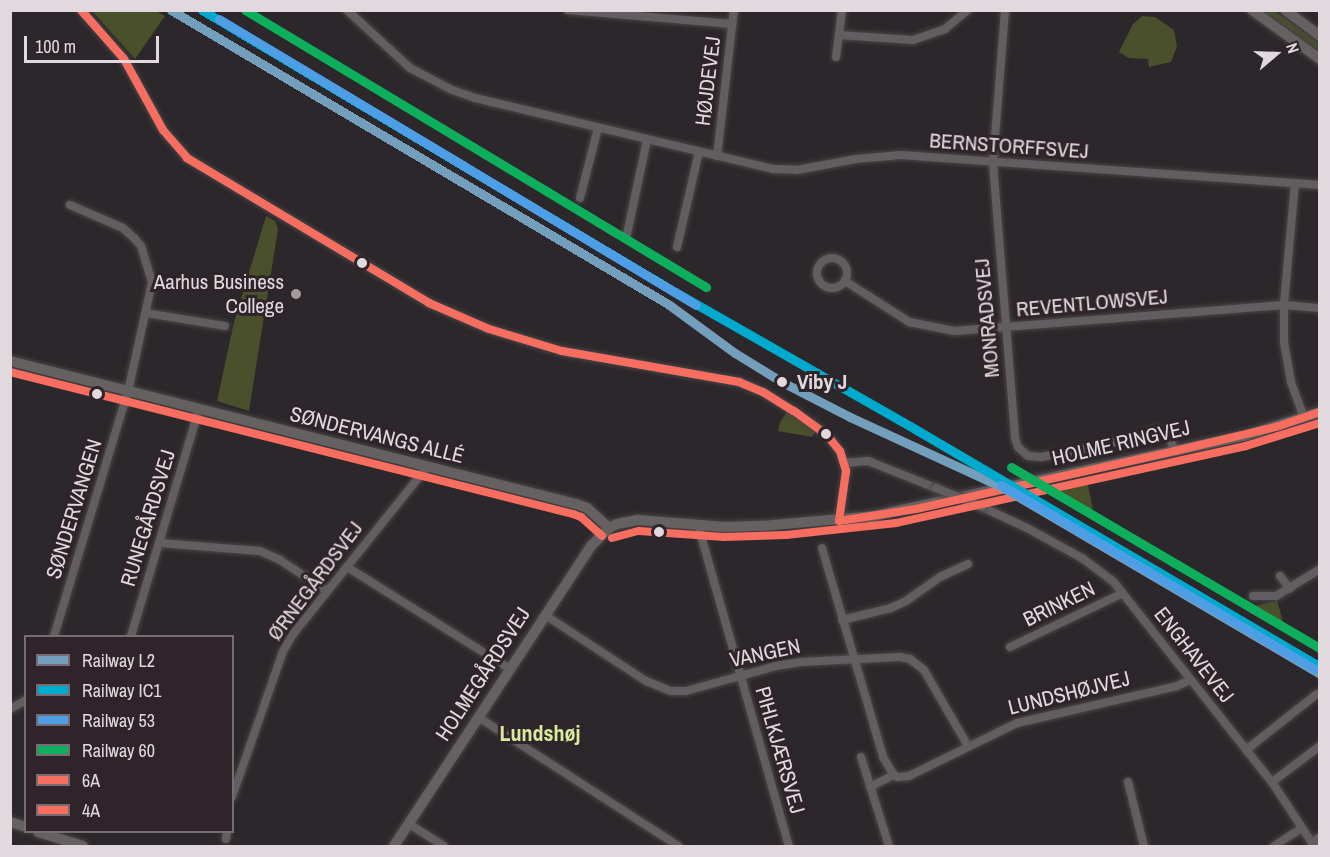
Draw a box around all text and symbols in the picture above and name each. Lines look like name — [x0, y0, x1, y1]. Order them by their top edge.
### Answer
scale bar — [27, 24, 162, 62]
north arrow — [1246, 24, 1306, 84]
text: 100 m — [35, 34, 76, 59]
street label: HØJDEVEJ — [690, 35, 726, 127]
text: N — [1281, 40, 1305, 56]
street label: BERNSTORFFSVEJ — [929, 128, 1089, 164]
unlabelled marker — [356, 257, 368, 269]
street label: MONRADSVEJ — [969, 257, 1005, 379]
place label: Aarhus Business College — [154, 269, 284, 319]
street label: REVENTLOWSVEJ — [1015, 284, 1169, 322]
marker: Aarhus Business College — [289, 287, 303, 301]
place label: Viby J — [797, 369, 847, 395]
marker: Viby J — [772, 372, 792, 392]
unlabelled marker — [91, 388, 103, 400]
street label: SØNDERVANGS ALLÉ — [287, 401, 467, 469]
street label: HOLME RINGVEJ — [1050, 415, 1192, 471]
unlabelled marker — [820, 428, 832, 440]
street label: SØNDERVANGEN — [41, 436, 107, 582]
street label: RUNEGÅRDSVEJ — [115, 447, 181, 589]
street label: ØRNEGÅRDSVEJ — [262, 516, 368, 646]
unlabelled marker — [653, 526, 665, 538]
street label: BRINKEN — [1019, 576, 1099, 632]
street label: ENGHAVEVEJ — [1149, 602, 1239, 708]
street label: HOLMEGÅRDSVEJ — [430, 603, 536, 745]
street label: VANGEN — [727, 633, 803, 673]
legend — [24, 635, 234, 833]
text: Railway L2 — [82, 648, 155, 673]
street label: LUNDSHØJVEJ — [1006, 666, 1132, 720]
text: Railway IC1 — [82, 678, 162, 703]
street label: PIHLKJÆRSVEJ — [750, 684, 810, 816]
text: Railway 53 — [82, 708, 155, 733]
district label: Lundshøj — [499, 721, 581, 747]
text: Railway 60 — [82, 738, 155, 763]
text: 6A — [82, 768, 100, 793]
text: 4A — [82, 798, 100, 823]

